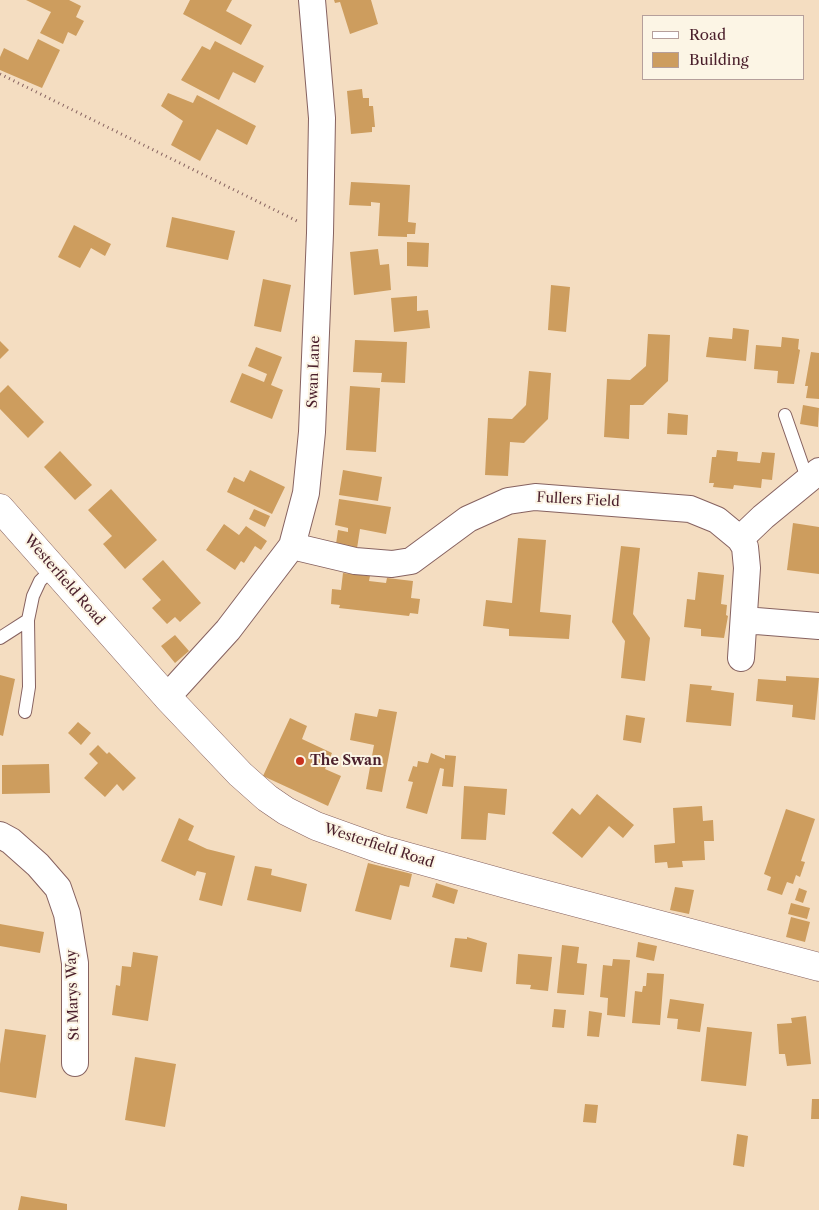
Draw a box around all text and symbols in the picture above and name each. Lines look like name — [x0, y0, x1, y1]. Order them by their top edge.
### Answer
legend — [642, 15, 804, 80]
text: Road — [689, 25, 726, 44]
text: Building — [689, 50, 749, 69]
street label: Swan Lane — [304, 335, 324, 409]
street label: Fullers Field — [536, 489, 620, 511]
street label: Westerfield Road — [20, 531, 108, 629]
place label: The Swan — [310, 753, 382, 769]
marker: The Swan — [294, 755, 306, 767]
street label: Westerfield Road — [322, 820, 436, 872]
street label: St Marys Way — [63, 949, 83, 1041]

